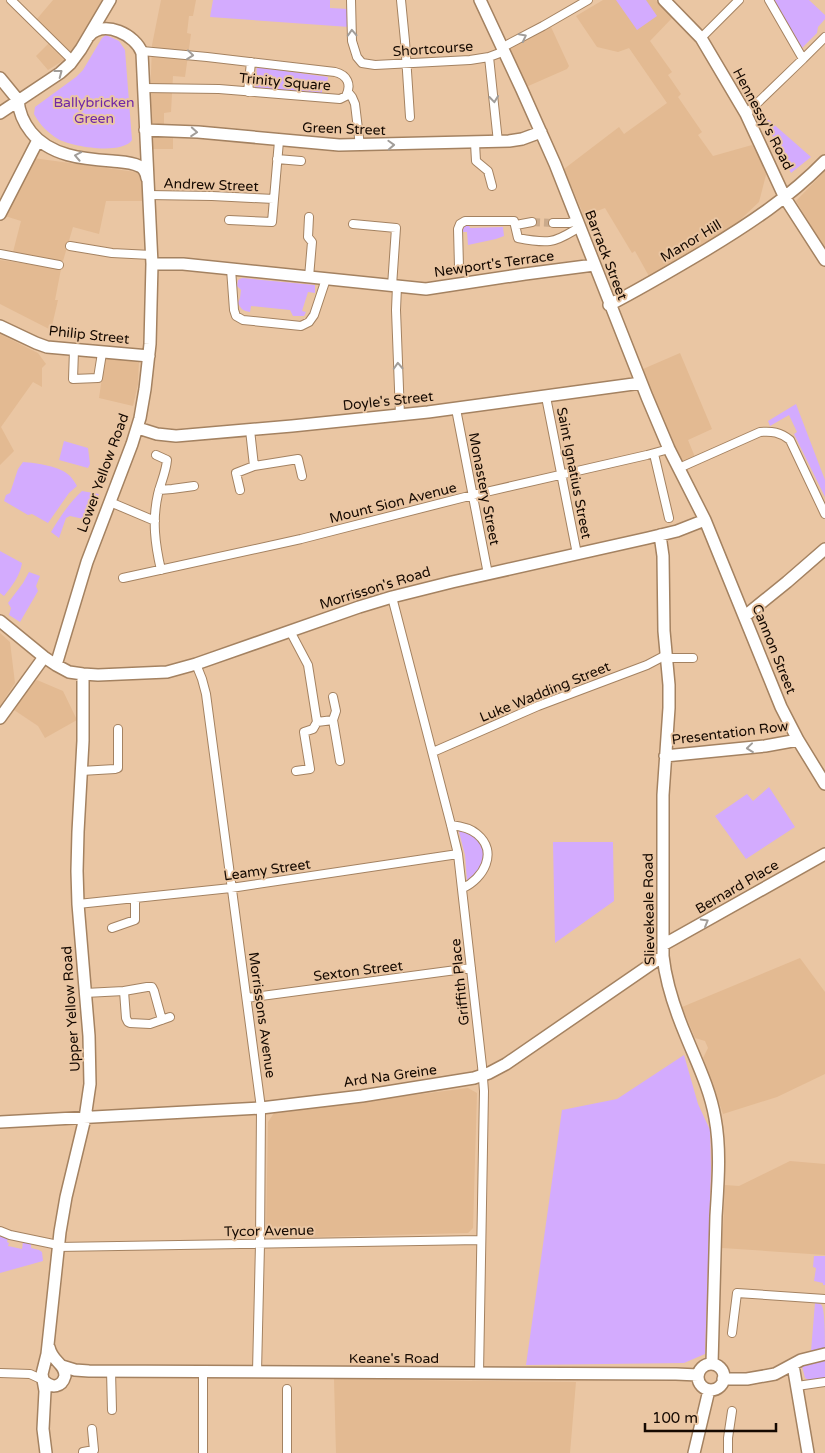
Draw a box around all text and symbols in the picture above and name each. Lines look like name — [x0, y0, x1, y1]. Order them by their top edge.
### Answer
one-way arrow — [346, 29, 357, 37]
one-way arrow — [518, 33, 527, 43]
street label: Shortcourse — [392, 38, 474, 60]
one-way arrow — [187, 50, 195, 61]
street label: Hennessy's Road — [729, 65, 797, 173]
one-way arrow — [53, 70, 63, 79]
street label: Trinity Square — [238, 70, 332, 94]
park label: Ballybricken Green — [53, 94, 135, 127]
one-way arrow — [488, 95, 499, 103]
street label: Green Street — [302, 119, 387, 139]
one-way arrow — [190, 127, 198, 138]
one-way arrow — [387, 140, 395, 150]
one-way arrow — [74, 152, 82, 162]
street label: Andrew Street — [163, 175, 260, 195]
street label: Barrack Street — [581, 208, 631, 303]
street label: Manor Hill — [657, 216, 725, 266]
street label: Newport's Terrace — [433, 247, 555, 281]
street label: Philip Street — [48, 322, 131, 348]
one-way arrow — [393, 362, 404, 370]
street label: Doyle's Street — [342, 388, 435, 414]
street label: Saint Ignatius Street — [553, 406, 595, 541]
street label: Lower Yellow Road — [74, 411, 132, 535]
street label: Monastery Street — [465, 431, 503, 548]
street label: Mount Sion Avenue — [328, 479, 458, 527]
street label: Morrisson's Road — [317, 563, 433, 613]
street label: Cannon Street — [748, 602, 800, 697]
street label: Luke Wadding Street — [477, 658, 613, 726]
street label: Presentation Row — [671, 717, 789, 749]
one-way arrow — [745, 742, 753, 753]
street label: Slievekeale Road — [640, 853, 658, 965]
street label: Leamy Street — [222, 855, 312, 885]
street label: Bernard Place — [693, 856, 782, 918]
one-way arrow — [700, 918, 709, 928]
street label: Griffith Place — [447, 938, 473, 1026]
street label: Upper Yellow Road — [58, 946, 84, 1072]
street label: Morrissons Avenue — [245, 951, 279, 1079]
street label: Sexton Street — [312, 957, 404, 985]
street label: Ard Na Greine — [342, 1061, 438, 1091]
street label: Tycor Avenue — [224, 1222, 314, 1240]
street label: Keane's Road — [349, 1350, 439, 1367]
scale bar — [645, 1400, 776, 1432]
text: 100 m — [652, 1409, 698, 1427]

